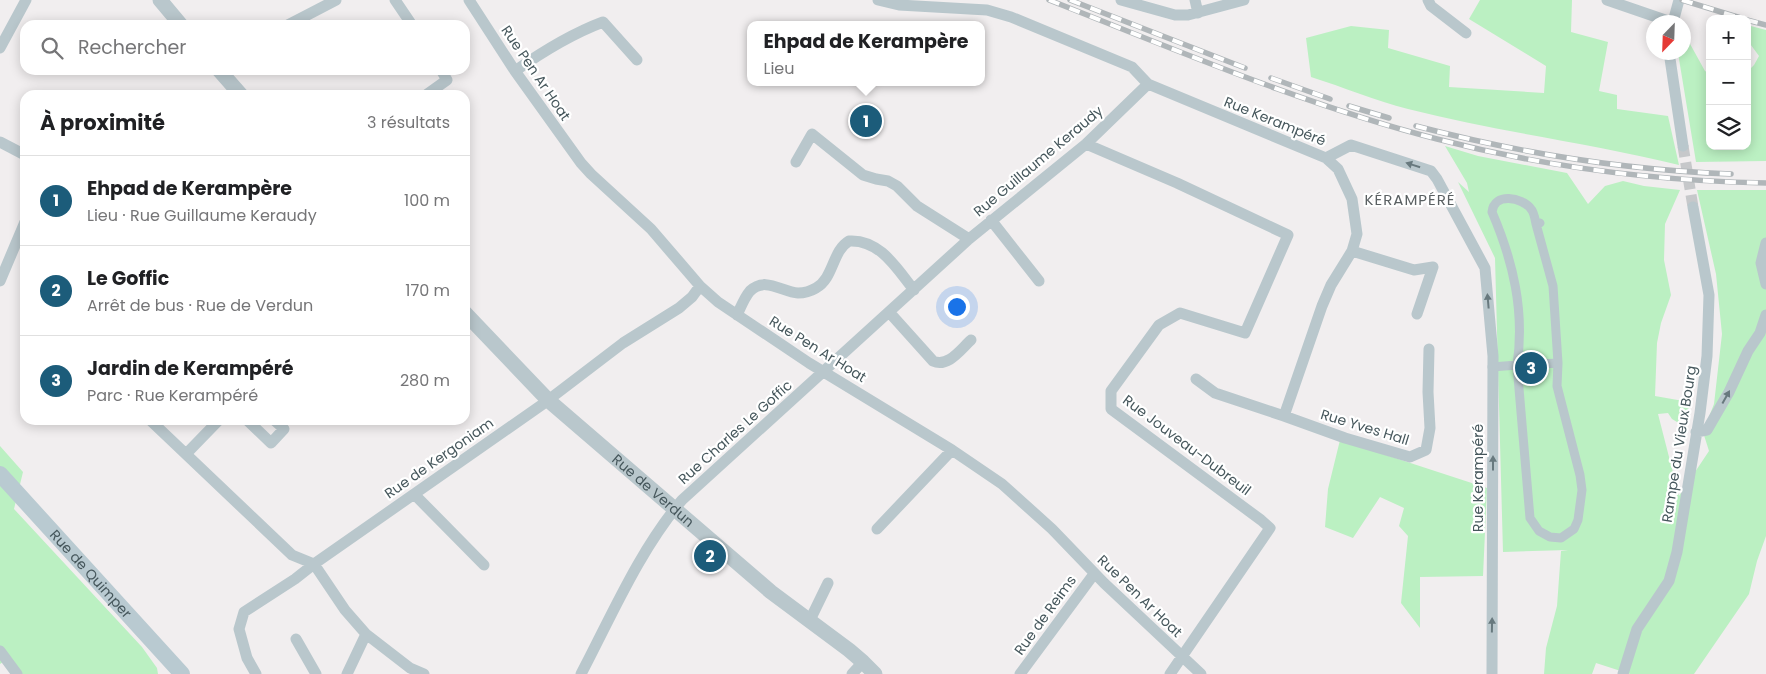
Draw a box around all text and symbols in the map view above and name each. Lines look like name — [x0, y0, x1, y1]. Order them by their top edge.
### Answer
north arrow — [1646, 15, 1691, 60]
map controls — [1706, 15, 1751, 150]
button: + — [1706, 15, 1751, 60]
search box — [20, 20, 470, 75]
street label: Rue Pen Ar Hoat — [497, 21, 575, 125]
popup — [747, 21, 985, 86]
text: Ehpad de Kerampère — [764, 28, 969, 55]
icon: search — [38, 34, 66, 62]
text: Rechercher — [78, 34, 186, 61]
text: Lieu — [764, 57, 795, 80]
button: − — [1706, 60, 1751, 105]
street label: Rue Kerampéré — [1221, 91, 1329, 151]
street label: Rue Guillaume Keraudy — [969, 101, 1107, 221]
pin: 1 — [850, 102, 882, 140]
button: layers — [1706, 105, 1751, 150]
text: À proximité — [40, 108, 165, 137]
text: 3 résultats — [367, 111, 450, 134]
one-way arrow — [1405, 161, 1420, 169]
text: Ehpad de Kerampère — [87, 175, 292, 202]
text: 1 — [53, 189, 59, 212]
text: 100 m — [404, 189, 450, 212]
district label: KÉRAMPÉRÉ — [1364, 189, 1456, 210]
text: Lieu · Rue Guillaume Keraudy — [87, 204, 317, 227]
text: Le Goffic — [87, 265, 169, 292]
text: 2 — [51, 279, 61, 302]
text: 170 m — [405, 279, 450, 302]
one-way arrow — [1484, 292, 1492, 308]
text: Arrêt de bus · Rue de Verdun — [87, 294, 313, 317]
your location — [944, 294, 970, 320]
street label: Rue Pen Ar Hoat — [766, 311, 870, 387]
pin: 3 — [1515, 349, 1547, 387]
text: Jardin de Kerampéré — [87, 355, 294, 382]
street label: Rampe du Vieux Bourg — [1657, 364, 1701, 524]
text: 3 — [51, 369, 61, 392]
text: 280 m — [400, 369, 450, 392]
street label: Rue Charles Le Goffic — [674, 375, 796, 489]
text: Parc · Rue Kerampéré — [87, 384, 258, 407]
street label: Rue Jouveau-Dubreuil — [1119, 390, 1255, 500]
one-way arrow — [1722, 390, 1730, 405]
street label: Rue Yves Hall — [1318, 404, 1412, 450]
street label: Rue de Kergoniam — [381, 413, 497, 503]
street label: Rue Kerampéré — [1468, 424, 1488, 532]
street label: Rue de Verdun — [608, 449, 699, 532]
one-way arrow — [1488, 455, 1496, 471]
street label: Rue de Quimper — [45, 525, 136, 622]
pin: 2 — [694, 537, 726, 575]
street label: Rue Pen Ar Hoat — [1093, 550, 1187, 642]
street label: Rue de Reims — [1009, 571, 1081, 659]
one-way arrow — [1489, 617, 1497, 633]

